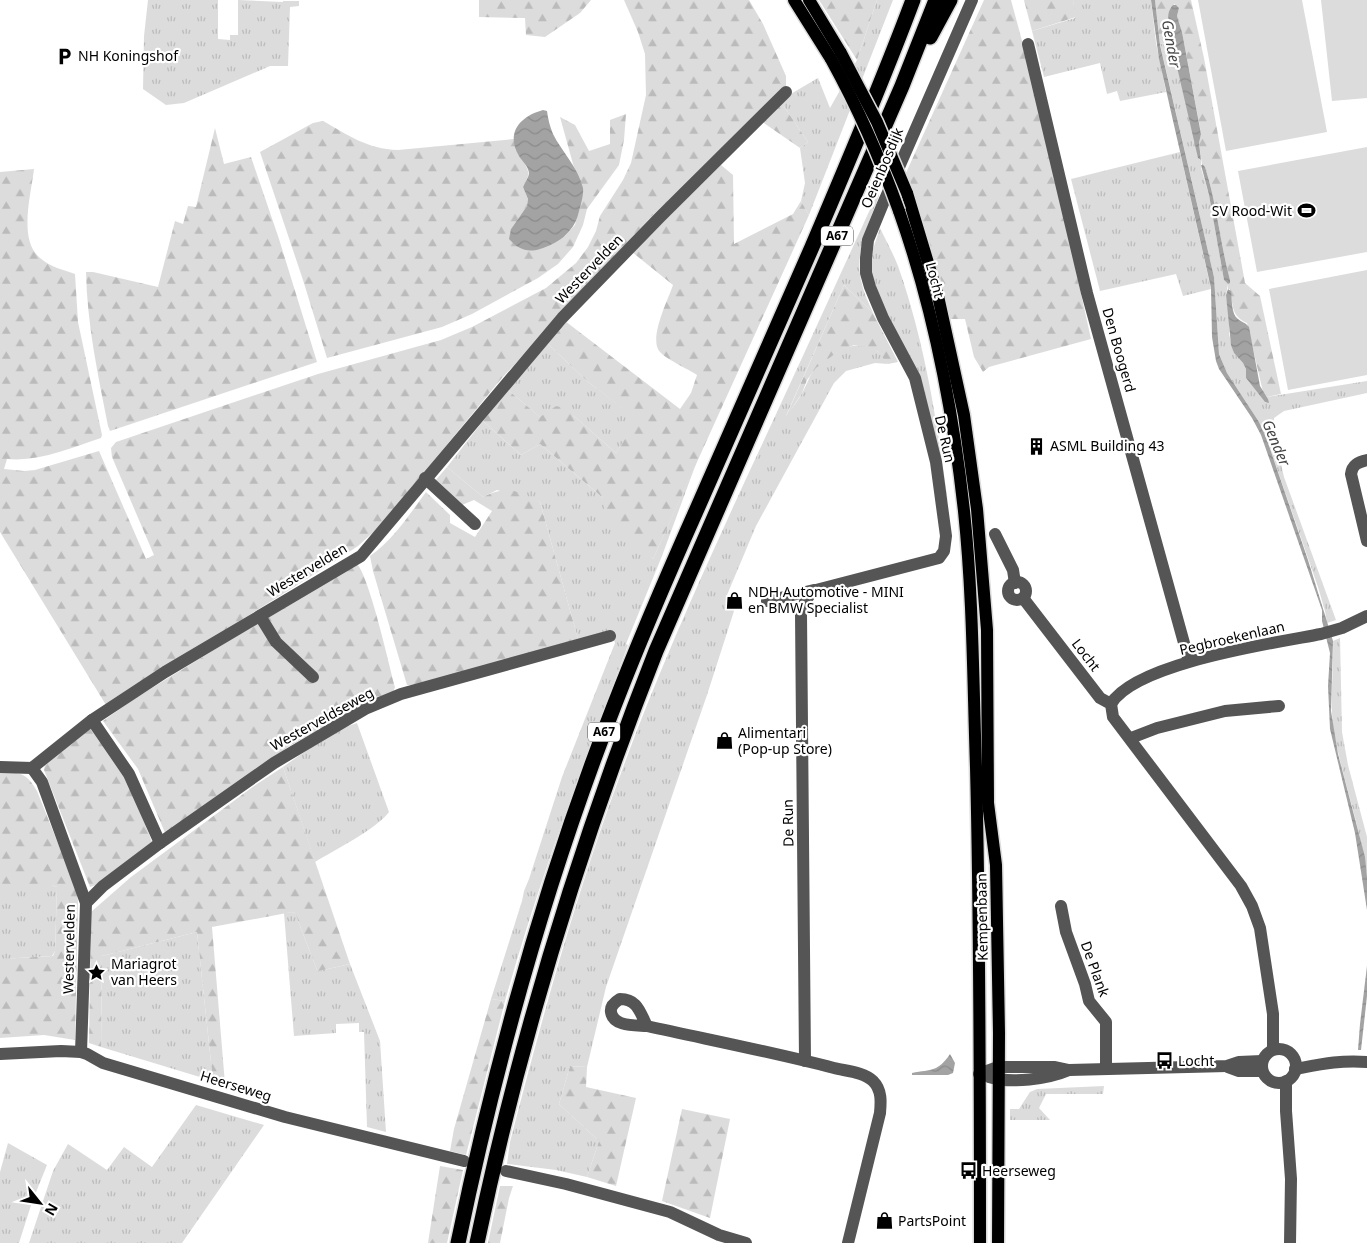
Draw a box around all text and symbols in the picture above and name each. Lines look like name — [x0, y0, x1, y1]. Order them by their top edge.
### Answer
water label: Gender — [1158, 18, 1186, 70]
parking icon: NH Koningshof — [54, 46, 74, 66]
place label: NH Koningshof — [78, 46, 179, 65]
street label: Oeienbosdijk — [856, 124, 907, 211]
place label: SV Rood-Wit — [1212, 201, 1292, 220]
sports icon: SV Rood-Wit — [1296, 201, 1316, 221]
road number: A67 — [821, 227, 853, 246]
street label: Westervelden — [551, 230, 627, 308]
street label: Locht — [922, 260, 949, 300]
street label: Den Boogerd — [1098, 305, 1141, 394]
street label: De Run — [931, 413, 960, 464]
water label: Gender — [1258, 416, 1296, 470]
building icon: ASML Building 43 — [1026, 436, 1046, 456]
place label: ASML Building 43 — [1050, 436, 1164, 455]
street label: Westervelden — [263, 538, 350, 601]
place label: NDH Automotive - MINI en BMW Specialist — [748, 582, 904, 617]
shop icon: NDH Automotive - MINI en BMW Specialist — [724, 590, 744, 610]
street label: Pegbroekenlaan — [1177, 616, 1286, 659]
street label: Locht — [1068, 635, 1105, 675]
street label: Westerveldseweg — [267, 682, 377, 755]
road number: A67 — [588, 722, 620, 742]
place label: Alimentari (Pop-up Store) — [738, 723, 832, 758]
shop icon: Alimentari (Pop-up Store) — [714, 731, 734, 751]
street label: De Run — [778, 799, 797, 847]
street label: Kempenbaan — [971, 873, 992, 961]
street label: Westervelden — [58, 904, 79, 994]
street label: De Plank — [1077, 938, 1114, 1000]
place label: Mariagrot van Heers — [111, 954, 177, 989]
place icon: Mariagrot van Heers — [87, 962, 107, 982]
bus stop icon: Locht — [1154, 1051, 1174, 1071]
place label: Locht — [1178, 1051, 1214, 1070]
street label: Heerseweg — [198, 1066, 274, 1105]
bus stop icon: Heerseweg — [958, 1161, 978, 1181]
place label: Heerseweg — [982, 1161, 1056, 1180]
north arrow — [15, 1178, 65, 1228]
text: N — [41, 1200, 63, 1219]
shop icon: PartsPoint — [874, 1211, 894, 1231]
place label: PartsPoint — [898, 1211, 966, 1230]

